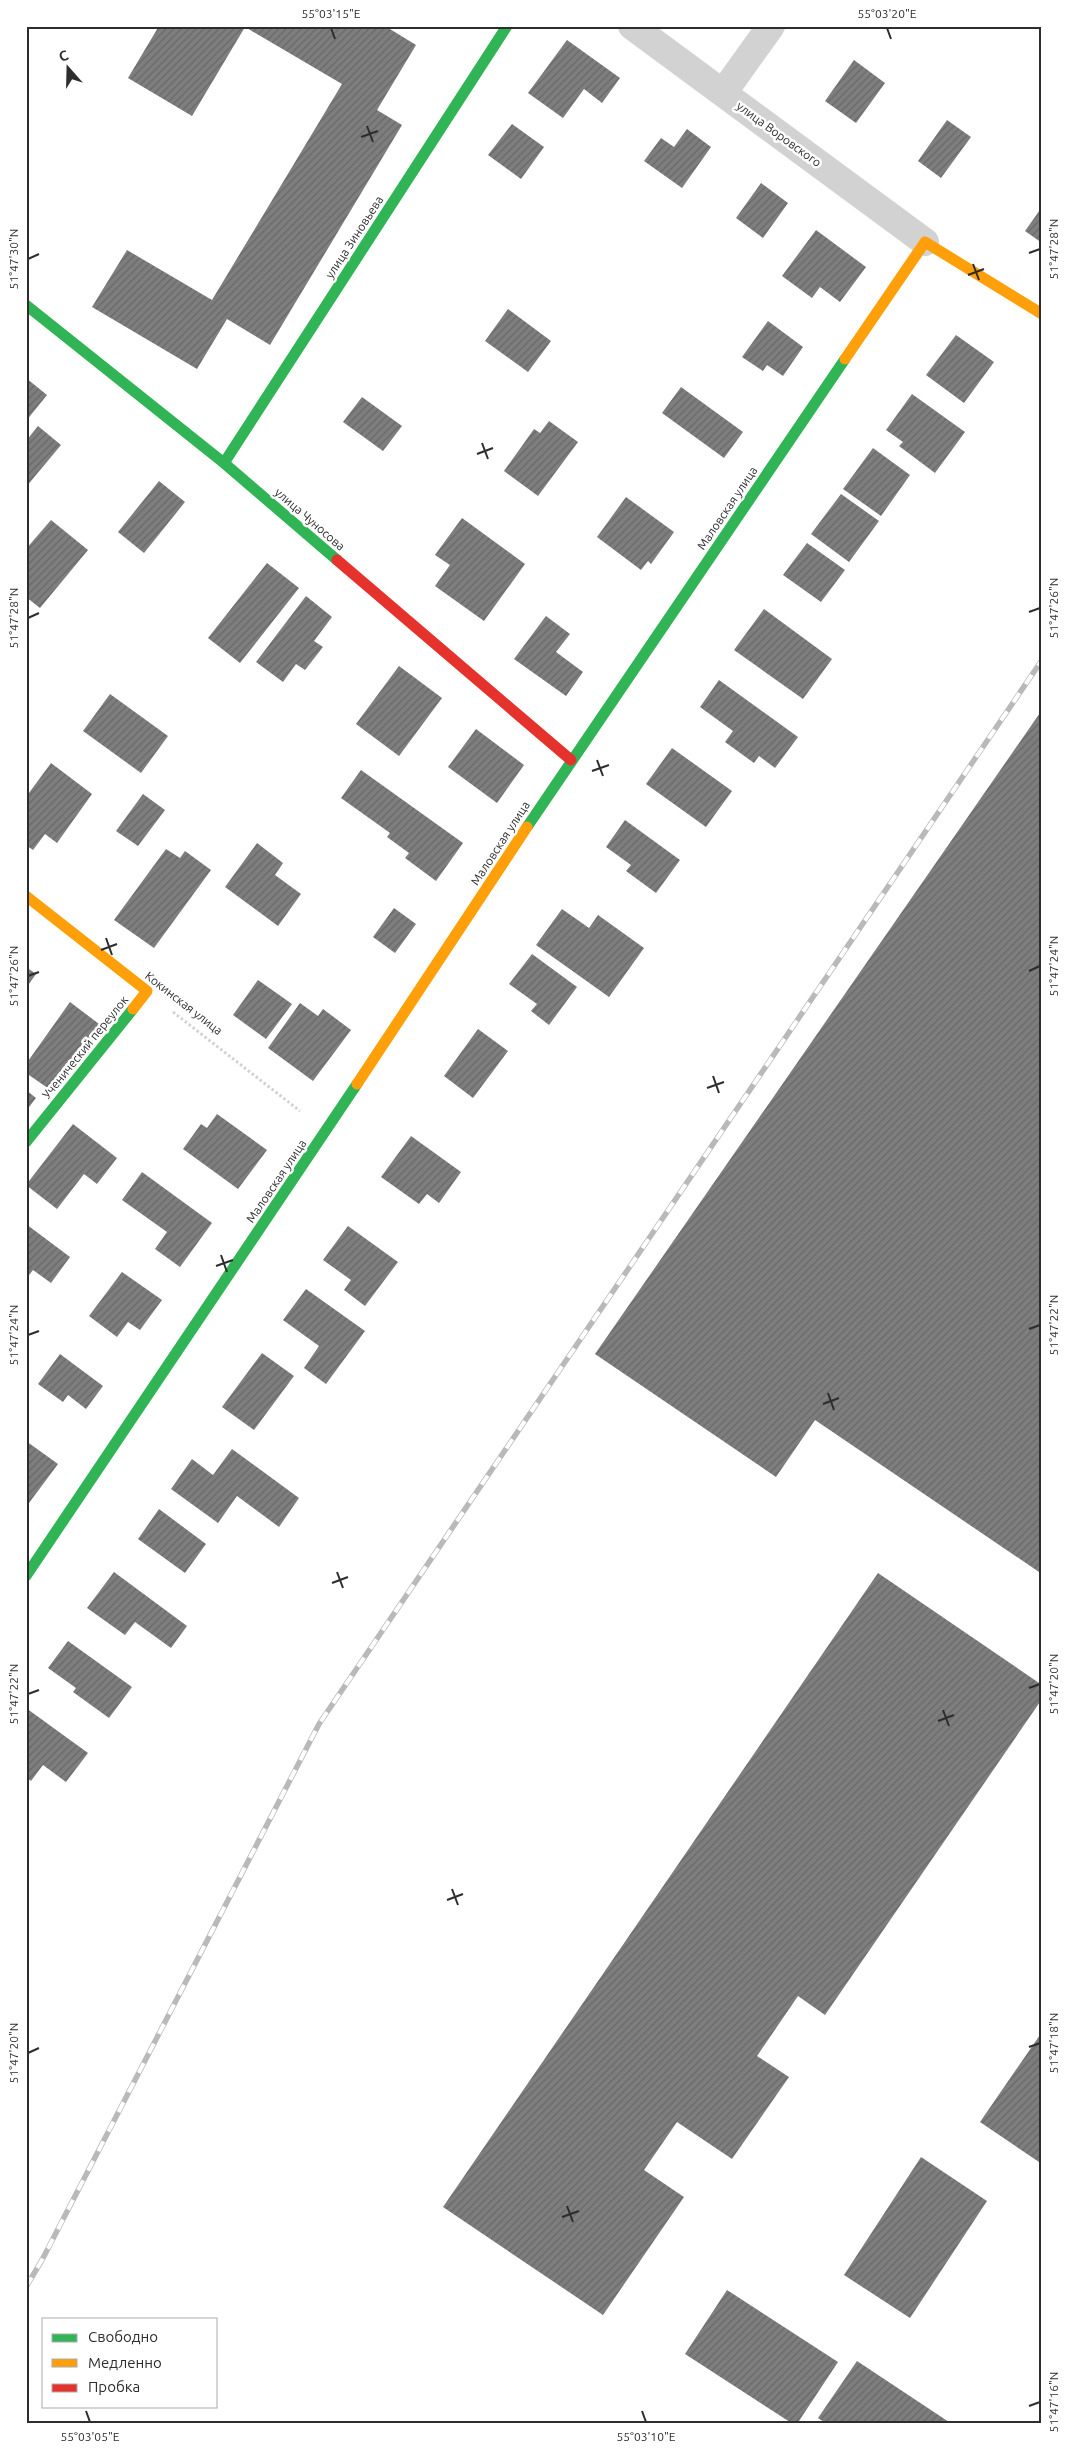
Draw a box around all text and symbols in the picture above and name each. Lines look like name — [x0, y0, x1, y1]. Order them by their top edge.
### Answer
text: 55°03'15"E — [302, 7, 361, 20]
text: 55°03'20"E — [858, 7, 917, 20]
north arrow — [42, 42, 92, 92]
text: С — [57, 47, 71, 65]
street label: улица Воровского — [734, 99, 824, 169]
street label: улица Зиновьева — [322, 193, 386, 281]
text: 51°47'28"N — [1047, 219, 1060, 279]
text: 51°47'30"N — [7, 229, 20, 289]
street label: Маловская улица — [694, 464, 760, 552]
street label: улица Чуносова — [272, 485, 348, 553]
text: 51°47'26"N — [1047, 578, 1060, 638]
text: 51°47'28"N — [7, 588, 20, 648]
street label: Маловская улица — [468, 799, 532, 887]
text: 51°47'24"N — [1047, 936, 1060, 996]
text: 51°47'26"N — [7, 946, 20, 1006]
street label: Кокинская улица — [143, 969, 225, 1037]
street label: Ученический переулок — [40, 993, 130, 1101]
street label: Маловская улица — [243, 1137, 309, 1225]
text: 51°47'22"N — [1047, 1295, 1060, 1355]
text: 51°47'24"N — [7, 1305, 20, 1365]
text: 51°47'20"N — [1047, 1654, 1060, 1714]
text: 51°47'22"N — [7, 1664, 20, 1724]
text: 51°47'18"N — [1047, 2013, 1060, 2073]
text: 51°47'20"N — [7, 2023, 20, 2083]
legend — [42, 2318, 218, 2408]
text: Свободно — [88, 2328, 158, 2345]
text: Медленно — [88, 2354, 162, 2371]
text: 51°47'16"N — [1047, 2372, 1060, 2432]
text: Пробка — [88, 2378, 140, 2395]
text: 55°03'05"E — [61, 2430, 120, 2443]
text: 55°03'10"E — [617, 2430, 676, 2443]

